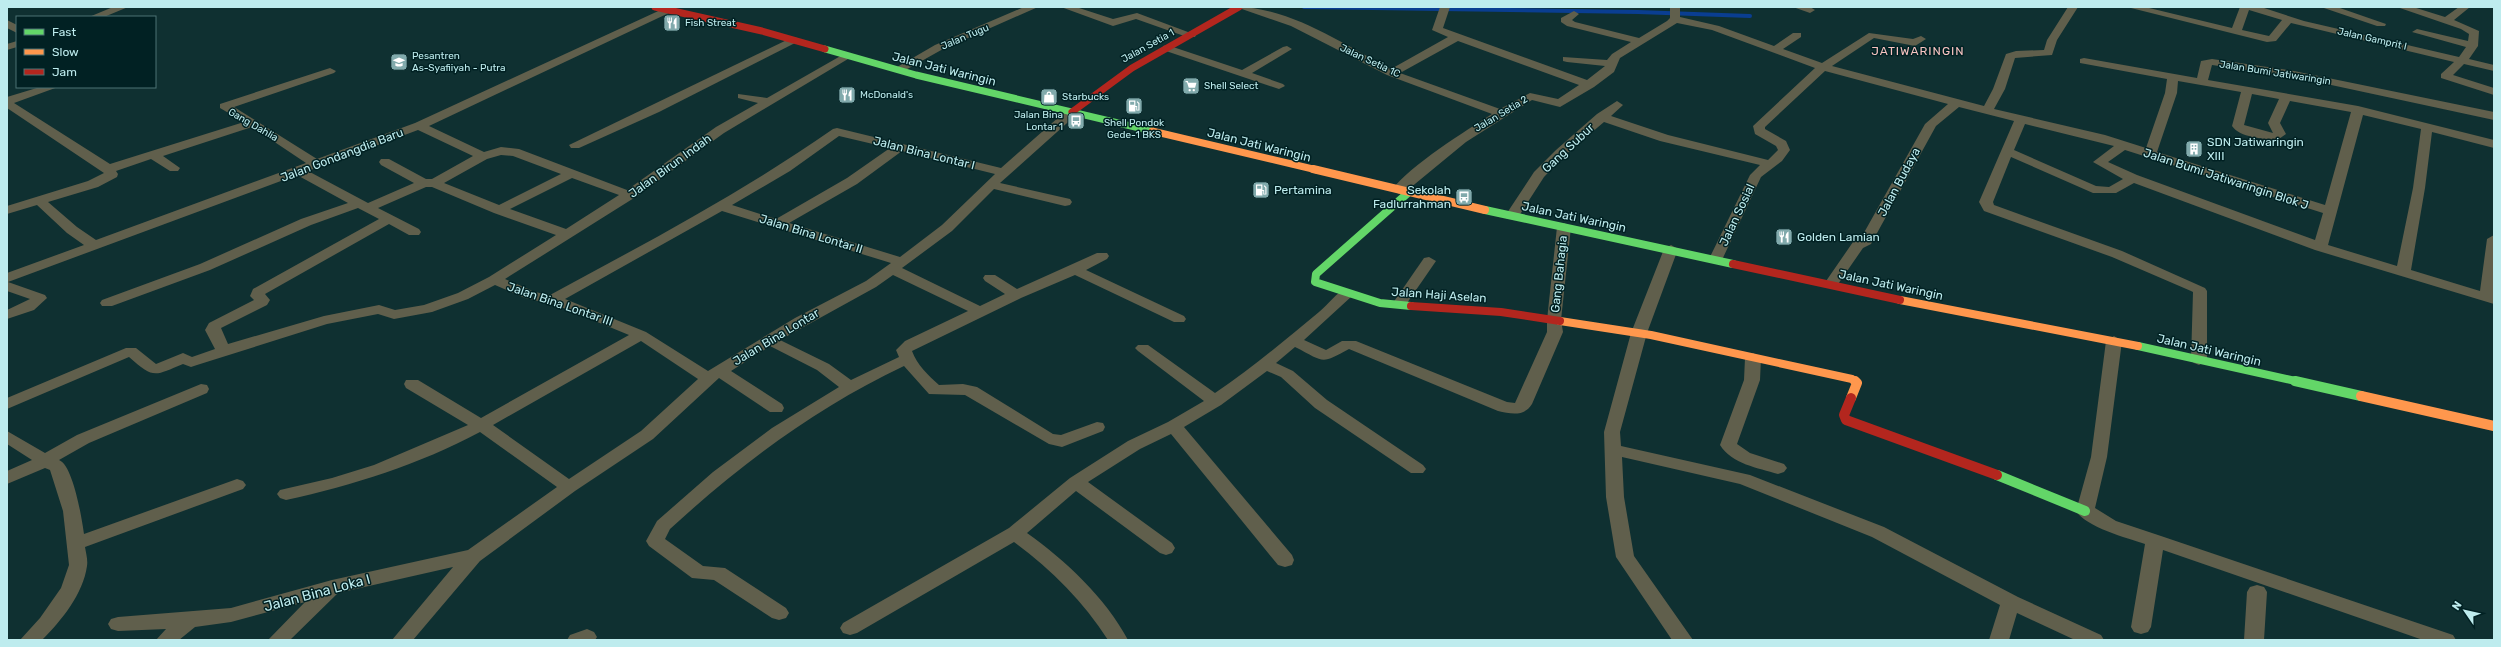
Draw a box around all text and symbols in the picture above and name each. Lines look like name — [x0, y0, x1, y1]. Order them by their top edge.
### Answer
restaurant icon: Fish Streat — [662, 13, 682, 33]
legend — [16, 16, 156, 88]
place label: Fish Streat — [685, 17, 736, 29]
street label: Jalan Tugu — [939, 22, 991, 52]
text: Fast — [52, 25, 76, 39]
street label: Jalan Gamprit I — [2336, 25, 2408, 53]
street label: Jalan Setia 1 — [1119, 27, 1177, 65]
street label: Jalan Setia 1C — [1338, 42, 1402, 80]
district label: JATIWARINGIN — [1871, 44, 1965, 58]
text: Slow — [52, 45, 79, 59]
street label: Jalan Jati Waringin — [891, 49, 997, 89]
place label: Pesantren As-Syafiiyah - Putra — [412, 50, 506, 74]
school or university icon: Pesantren As-Syafiiyah - Putra — [389, 52, 409, 72]
street label: Jalan Bumi Jatiwaringin — [2218, 58, 2332, 88]
text: Jam — [52, 65, 77, 79]
supermarket icon: Shell Select — [1181, 76, 1201, 96]
place label: Shell Select — [1204, 80, 1259, 92]
restaurant icon: McDonald's — [837, 85, 857, 105]
shop icon: Starbucks — [1039, 87, 1059, 107]
place label: McDonald's — [860, 89, 913, 101]
place label: Starbucks — [1062, 91, 1109, 103]
street label: Jalan Setia 2 — [1472, 93, 1530, 135]
fuel station icon: Shell Pondok Gede-1 BKS — [1124, 96, 1144, 116]
street label: Gang Dahlia — [226, 106, 280, 144]
place label: Jalan Bina Lontar 1 — [1014, 109, 1063, 133]
bus stop icon: Jalan Bina Lontar 1 — [1066, 111, 1086, 131]
place label: Shell Pondok Gede-1 BKS — [1104, 117, 1165, 141]
street label: Gang Subur — [1539, 120, 1597, 176]
street label: Jalan Gondangdia Baru — [279, 125, 405, 185]
street label: Jalan Jati Waringin — [1206, 125, 1312, 165]
street label: Jalan Birun Indah — [626, 131, 714, 201]
street label: Jalan Bina Lontar I — [872, 134, 976, 172]
place label: SDN Jatiwaringin XIII — [2207, 135, 2304, 163]
building icon: SDN Jatiwaringin XIII — [2184, 139, 2204, 159]
street label: Jalan Budaya — [1875, 145, 1923, 219]
street label: Jalan Bumi Jatiwaringin Blok J — [2142, 146, 2310, 212]
fuel station icon: Pertamina — [1251, 180, 1271, 200]
street label: Jalan Sosial — [1717, 182, 1758, 248]
place label: Pertamina — [1274, 183, 1332, 197]
place label: Sekolah Fadlurrahman — [1373, 183, 1451, 211]
bus stop icon: Sekolah Fadlurrahman — [1454, 187, 1474, 207]
street label: Jalan Jati Waringin — [1520, 199, 1628, 235]
street label: Jalan Bina Lontar II — [758, 212, 864, 256]
restaurant icon: Golden Lamian — [1774, 227, 1794, 247]
place label: Golden Lamian — [1797, 230, 1880, 244]
street label: Gang Bahagia — [1548, 235, 1570, 313]
street label: Jalan Jati Waringin — [1837, 267, 1945, 303]
street label: Jalan Bina Lontar III — [505, 279, 615, 329]
street label: Jalan Haji Aselan — [1391, 285, 1487, 305]
street label: Jalan Bina Lontar — [730, 305, 822, 368]
street label: Jalan Jati Waringin — [2156, 331, 2262, 369]
street label: Jalan Bina Loka I — [262, 571, 372, 615]
north arrow — [2445, 591, 2485, 631]
text: N — [2450, 599, 2465, 613]

